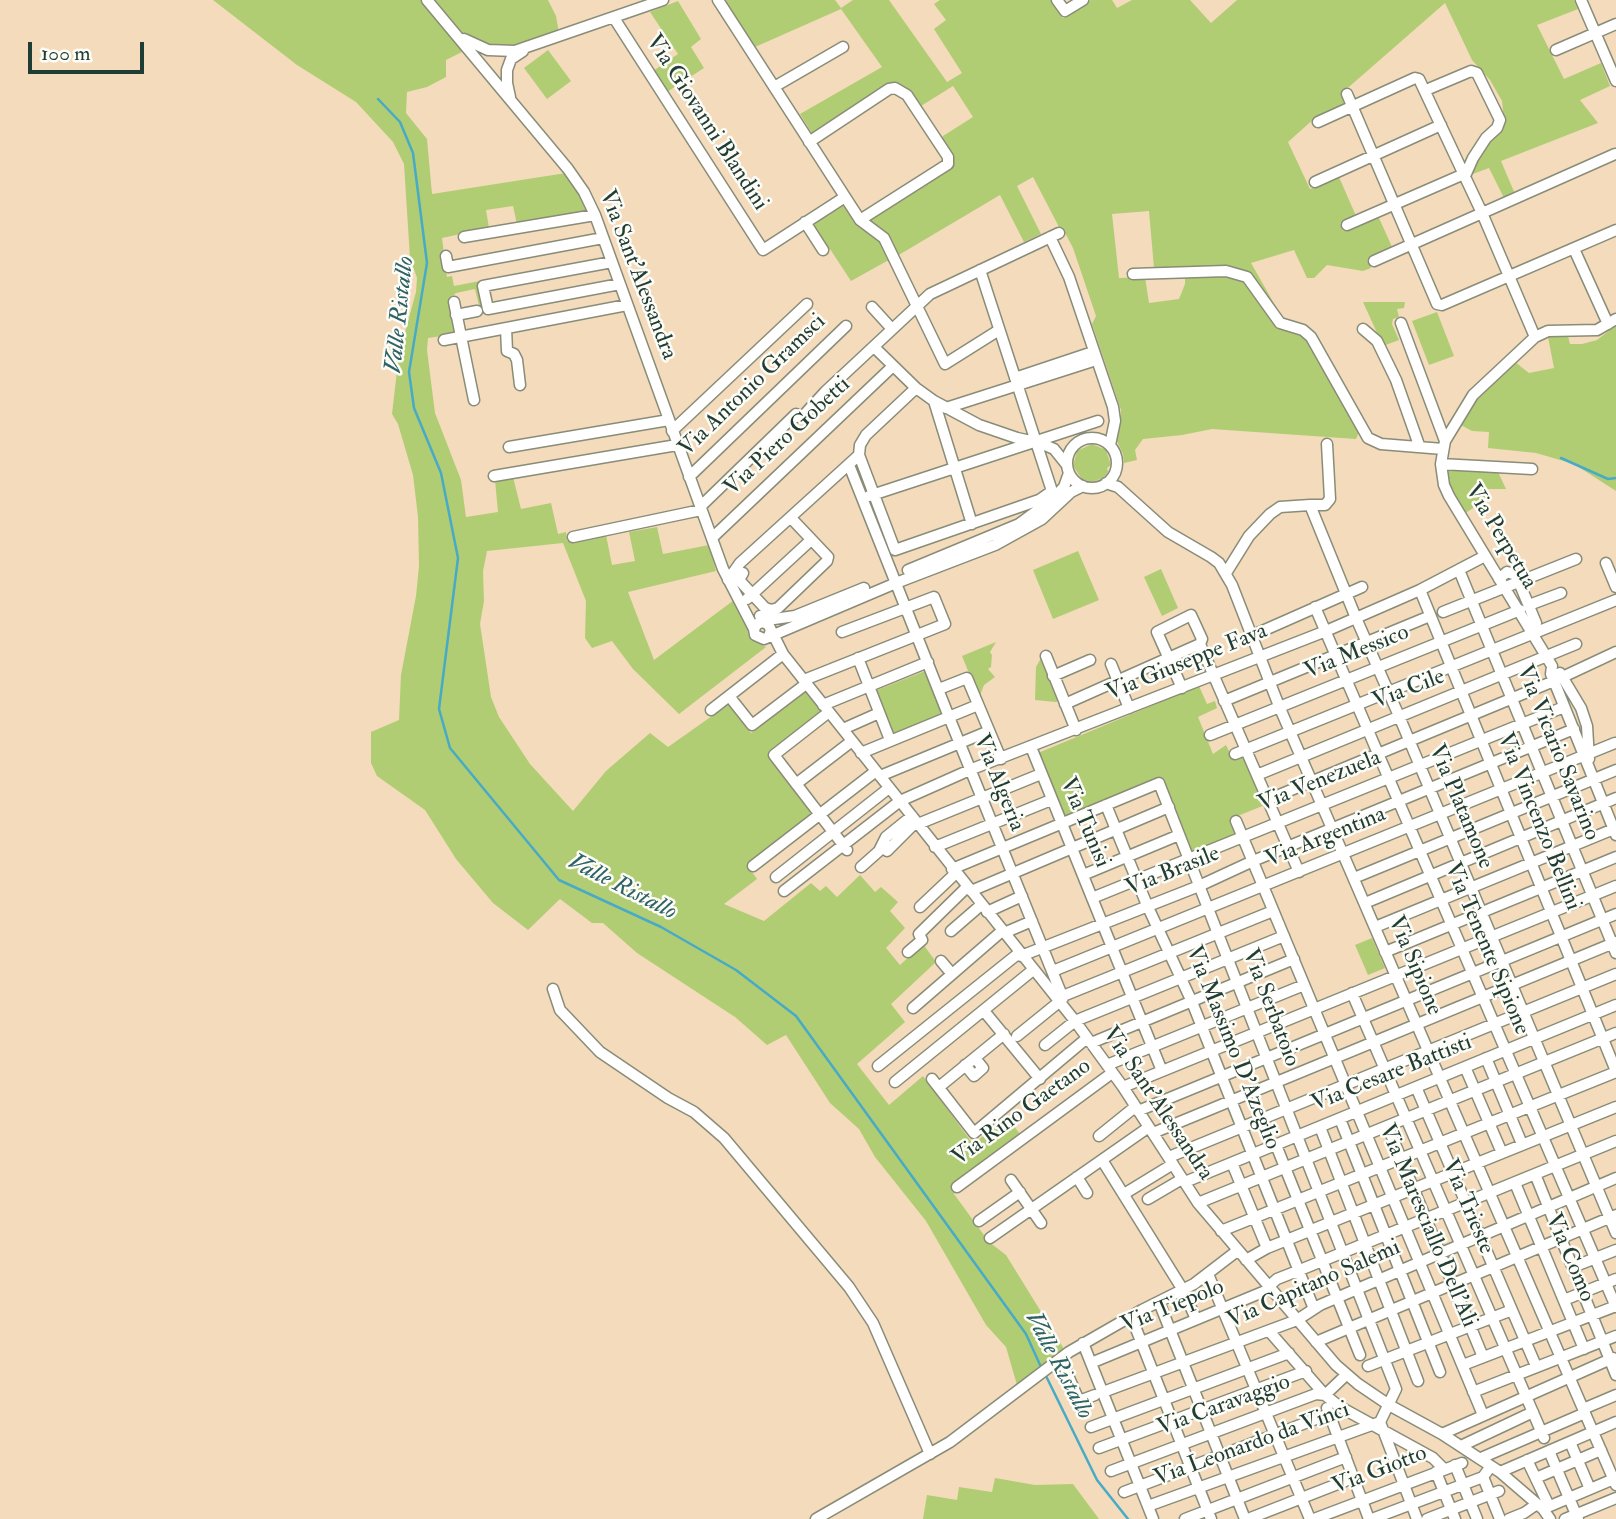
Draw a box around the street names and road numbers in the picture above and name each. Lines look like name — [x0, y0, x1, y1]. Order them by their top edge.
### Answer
street label: Via Giovanni Blandini — [639, 30, 773, 216]
street label: Via Sant'Alessandra — [592, 186, 682, 364]
street label: Via Antonio Gramsci — [674, 309, 832, 463]
street label: Via Piero Gobetti — [719, 372, 857, 502]
street label: Via Perpetua — [1458, 479, 1542, 595]
street label: Via Giuseppe Fava — [1102, 618, 1272, 708]
street label: Via Messico — [1301, 620, 1413, 686]
street label: Via Vicario Savarino — [1509, 661, 1605, 845]
street label: Via Cile — [1369, 664, 1449, 716]
street label: Via Vincenzo Bellini — [1490, 729, 1586, 915]
street label: Via Algeria — [966, 730, 1030, 836]
street label: Via Platamone — [1421, 741, 1499, 873]
street label: Via Venezuela — [1255, 745, 1385, 819]
street label: Via Tunisi — [1053, 774, 1115, 872]
street label: Via Argentina — [1262, 801, 1390, 875]
street label: Via Brasile — [1122, 841, 1224, 903]
street label: Via Tenente Sipione — [1437, 859, 1535, 1039]
street label: Via Sipione — [1381, 912, 1447, 1020]
street label: Via Massimo D'Azeglio — [1179, 942, 1285, 1154]
street label: Via Serbatoio — [1235, 945, 1305, 1071]
street label: Via Sant'Alessandra — [1095, 1022, 1219, 1186]
street label: Via Cesare Battisti — [1308, 1029, 1476, 1119]
street label: Via Rino Gaetano — [947, 1053, 1097, 1173]
street label: Via Maresciallo Dell'Ali — [1372, 1120, 1482, 1332]
street label: Via Trieste — [1435, 1155, 1499, 1259]
street label: Via Como — [1538, 1210, 1600, 1306]
street label: Via Capitano Salemi — [1223, 1234, 1405, 1336]
street label: Via Tiepolo — [1118, 1274, 1228, 1340]
street label: Via Caravaggio — [1154, 1369, 1294, 1443]
street label: Via Leonardo da Vinci — [1150, 1397, 1354, 1493]
street label: Via Giotto — [1329, 1440, 1431, 1502]

